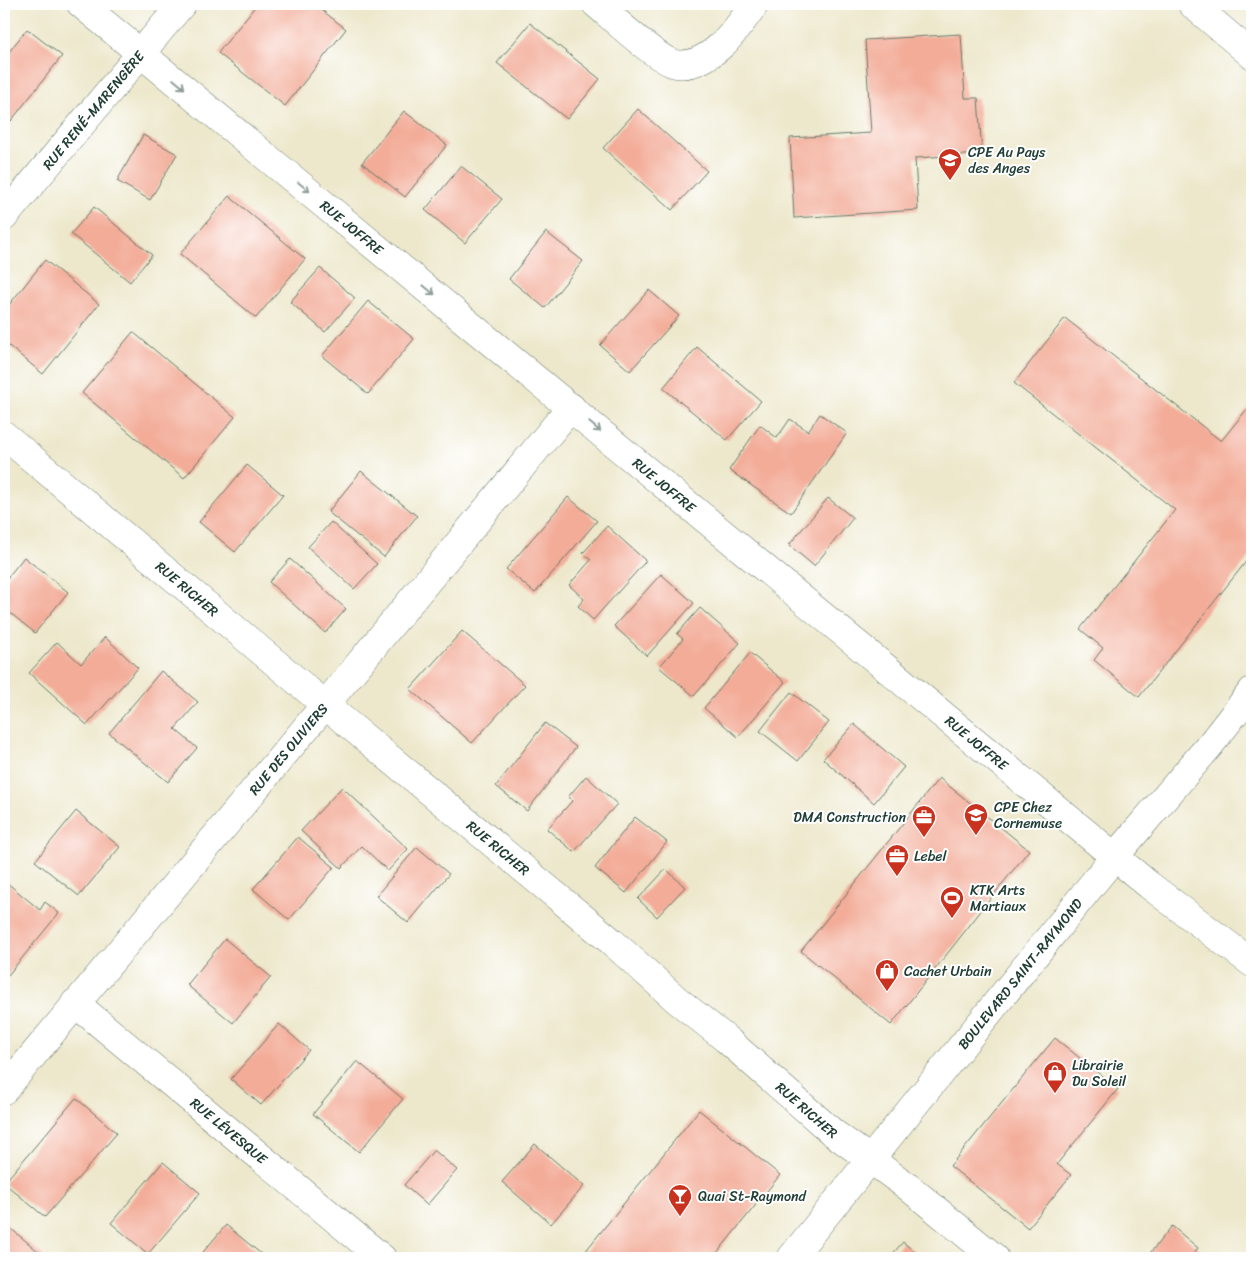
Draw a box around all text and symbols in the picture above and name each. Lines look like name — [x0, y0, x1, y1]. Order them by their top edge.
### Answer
street label: RUE RENÉ-MARENGÈRE — [36, 44, 151, 176]
one-way arrow — [172, 78, 185, 89]
place label: CPE Au Pays des Anges — [968, 140, 1046, 181]
school or university icon: CPE Au Pays des Anges — [937, 147, 963, 181]
one-way arrow — [297, 182, 310, 193]
street label: RUE JOFFRE — [314, 193, 390, 262]
one-way arrow — [423, 285, 436, 296]
one-way arrow — [589, 422, 602, 433]
street label: RUE JOFFRE — [627, 451, 703, 520]
street label: RUE RICHER — [150, 554, 225, 623]
street label: RUE DES OLIVIERS — [242, 697, 335, 801]
street label: RUE JOFFRE — [939, 709, 1015, 778]
place label: CPE Chez Cornemuse — [994, 795, 1062, 836]
school or university icon: CPE Chez Cornemuse — [963, 802, 989, 836]
office icon: DMA Construction — [911, 804, 937, 838]
place label: DMA Construction — [793, 805, 906, 830]
street label: RUE RICHER — [461, 814, 536, 882]
office icon: Lebel — [884, 843, 910, 877]
place label: Lebel — [914, 844, 948, 869]
place label: KTK Arts Martiaux — [970, 878, 1027, 919]
sports icon: KTK Arts Martiaux — [939, 885, 965, 919]
street label: BOULEVARD SAINT-RAYMOND — [951, 892, 1089, 1055]
shop icon: Cachet Urbain — [874, 958, 900, 992]
place label: Cachet Urbain — [904, 959, 992, 984]
place label: Librairie Du Soleil — [1072, 1053, 1127, 1094]
shop icon: Librairie Du Soleil — [1042, 1060, 1068, 1094]
street label: RUE RICHER — [770, 1075, 844, 1145]
street label: RUE LÉVESQUE — [185, 1091, 274, 1171]
bar icon: Quai St-Raymond — [667, 1183, 693, 1217]
place label: Quai St-Raymond — [698, 1184, 808, 1209]

